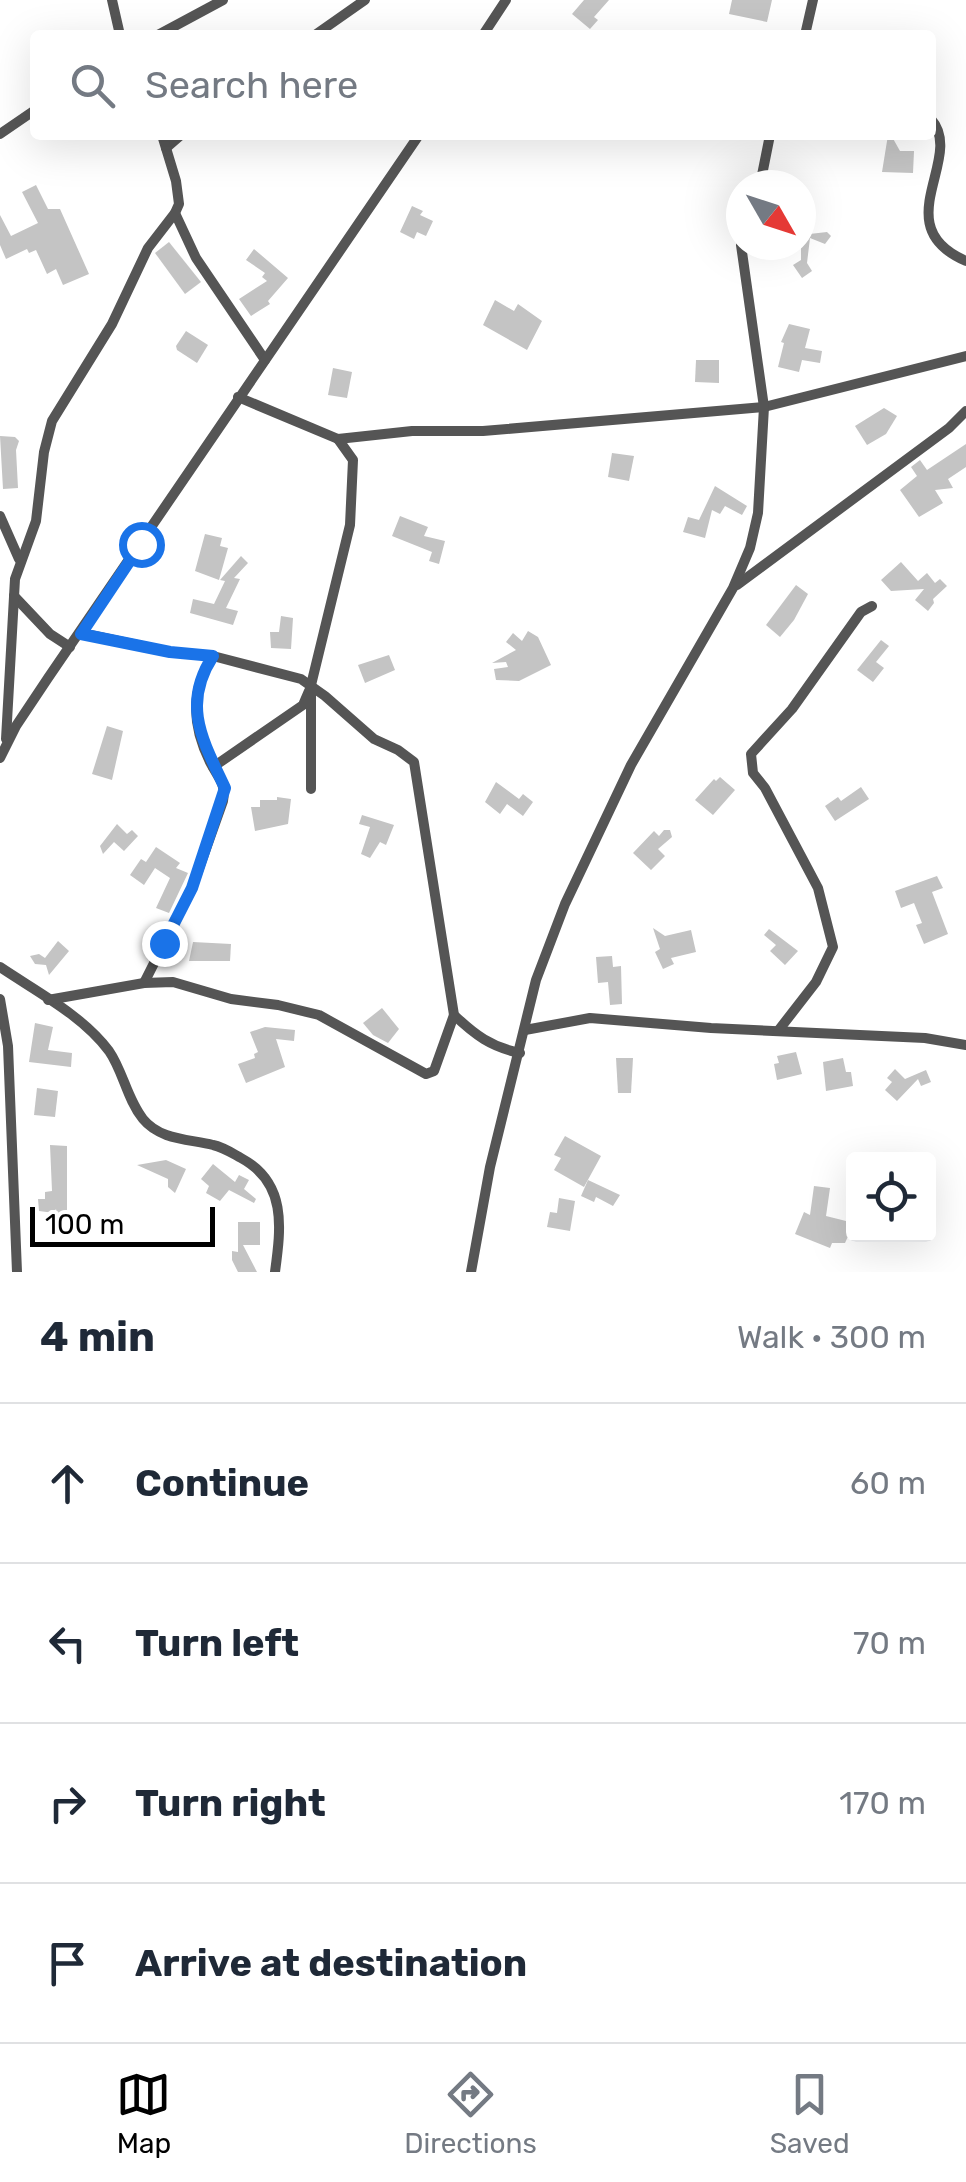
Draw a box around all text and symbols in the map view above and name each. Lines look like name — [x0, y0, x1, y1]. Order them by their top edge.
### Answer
search box — [30, 30, 936, 140]
icon: search — [65, 58, 120, 113]
text: Search here — [145, 62, 358, 108]
north arrow — [726, 170, 816, 260]
route start — [119, 522, 165, 568]
route end — [142, 921, 188, 967]
map controls — [846, 1152, 936, 1242]
button: locate — [846, 1152, 936, 1242]
scale bar — [30, 1202, 215, 1246]
text: 100 m — [45, 1208, 124, 1241]
text: 4 min — [40, 1312, 155, 1362]
text: Walk · 300 m — [737, 1318, 926, 1356]
icon: ahead — [40, 1456, 95, 1511]
text: Continue — [135, 1460, 309, 1506]
text: 60 m — [850, 1464, 926, 1502]
icon: left — [40, 1616, 95, 1671]
text: Turn left — [135, 1620, 299, 1666]
text: 70 m — [853, 1624, 926, 1662]
icon: right — [40, 1776, 95, 1831]
text: Turn right — [135, 1780, 326, 1826]
text: 170 m — [839, 1784, 926, 1822]
icon: arrive — [40, 1936, 95, 1991]
text: Arrive at destination — [135, 1940, 527, 1986]
tab: Map — [116, 2067, 171, 2160]
tab: Directions — [404, 2067, 537, 2160]
tab: Saved — [770, 2067, 850, 2160]

